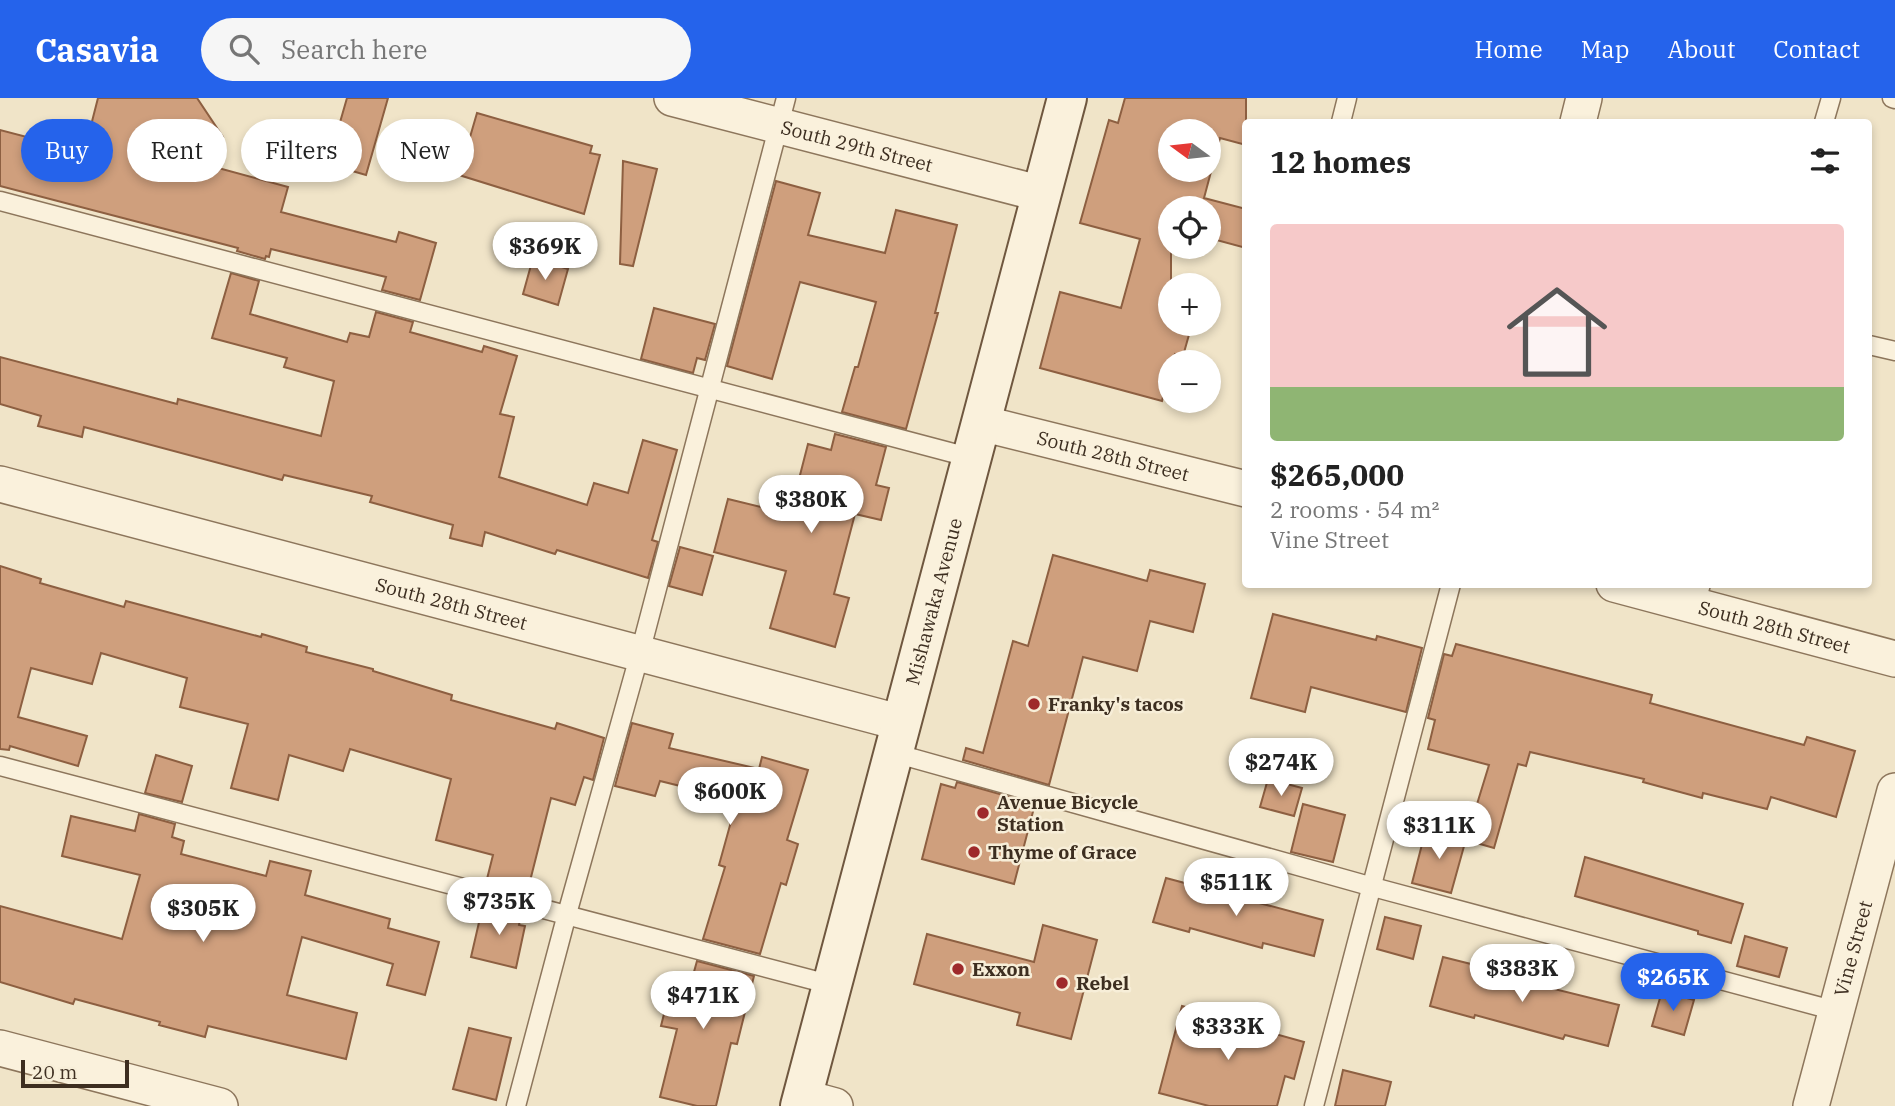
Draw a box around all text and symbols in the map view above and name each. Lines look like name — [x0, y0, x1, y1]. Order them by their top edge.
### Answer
search box — [201, 18, 691, 81]
text: Casavia — [35, 28, 159, 71]
icon: search — [225, 30, 263, 68]
text: Search here — [281, 32, 427, 66]
text: Home — [1475, 33, 1543, 65]
text: Map — [1581, 33, 1629, 65]
text: About — [1667, 33, 1735, 65]
text: Contact — [1773, 33, 1860, 65]
street label: South 29th Street — [778, 115, 936, 177]
chip: Buy — [21, 119, 113, 182]
chip: Rent — [127, 119, 227, 182]
chip: Filters — [241, 119, 362, 182]
chip: New — [376, 119, 474, 182]
north arrow — [1158, 119, 1222, 182]
map controls — [1158, 119, 1221, 413]
text: 12 homes — [1270, 142, 1411, 181]
icon: filters — [1806, 142, 1844, 180]
button: locate — [1158, 196, 1221, 259]
pin: $369K — [496, 222, 594, 282]
text: $369K — [509, 230, 581, 260]
icon: home — [1494, 269, 1620, 395]
button: + — [1158, 273, 1221, 336]
button: − — [1158, 350, 1221, 413]
street label: South 28th Street — [1034, 425, 1192, 486]
text: $265,000 — [1270, 455, 1404, 494]
pin: $380K — [762, 476, 860, 535]
text: $380K — [775, 483, 847, 513]
text: 2 rooms · 54 m² — [1270, 494, 1440, 524]
street label: Mishawaka Avenue — [900, 515, 967, 687]
text: Vine Street — [1270, 524, 1389, 554]
street label: South 28th Street — [373, 572, 530, 635]
street label: South 28th Street — [1696, 595, 1853, 659]
place label: Franky's tacos — [1048, 692, 1183, 716]
marker: Franky's tacos — [1026, 696, 1042, 712]
pin: $274K — [1232, 738, 1330, 798]
text: $274K — [1245, 746, 1317, 776]
pin: $600K — [681, 768, 779, 827]
text: $600K — [694, 775, 766, 805]
place label: Avenue Bicycle Station — [997, 790, 1139, 836]
pin: $311K — [1390, 802, 1488, 861]
marker: Avenue Bicycle Station — [975, 805, 991, 821]
text: $311K — [1403, 809, 1475, 839]
place label: Thyme of Grace — [988, 840, 1137, 864]
marker: Thyme of Grace — [966, 844, 982, 860]
pin: $511K — [1187, 858, 1285, 918]
text: $511K — [1200, 866, 1272, 896]
pin: $735K — [450, 878, 548, 937]
pin: $305K — [154, 884, 252, 944]
text: $735K — [463, 885, 535, 915]
text: $305K — [167, 892, 239, 922]
street label: Vine Street — [1829, 898, 1877, 999]
pin: $383K — [1473, 944, 1571, 1004]
text: $383K — [1486, 952, 1558, 982]
pin: $265K — [1624, 954, 1722, 1013]
place label: Exxon — [972, 957, 1031, 981]
marker: Exxon — [950, 961, 966, 977]
text: $265K — [1637, 961, 1709, 991]
place label: Rebel — [1076, 971, 1129, 995]
pin: $471K — [654, 972, 752, 1031]
marker: Rebel — [1054, 975, 1070, 991]
text: $471K — [667, 979, 739, 1009]
pin: $333K — [1179, 1002, 1277, 1062]
text: $333K — [1192, 1010, 1264, 1040]
scale bar — [21, 1057, 130, 1089]
text: 20 m — [32, 1060, 77, 1084]

